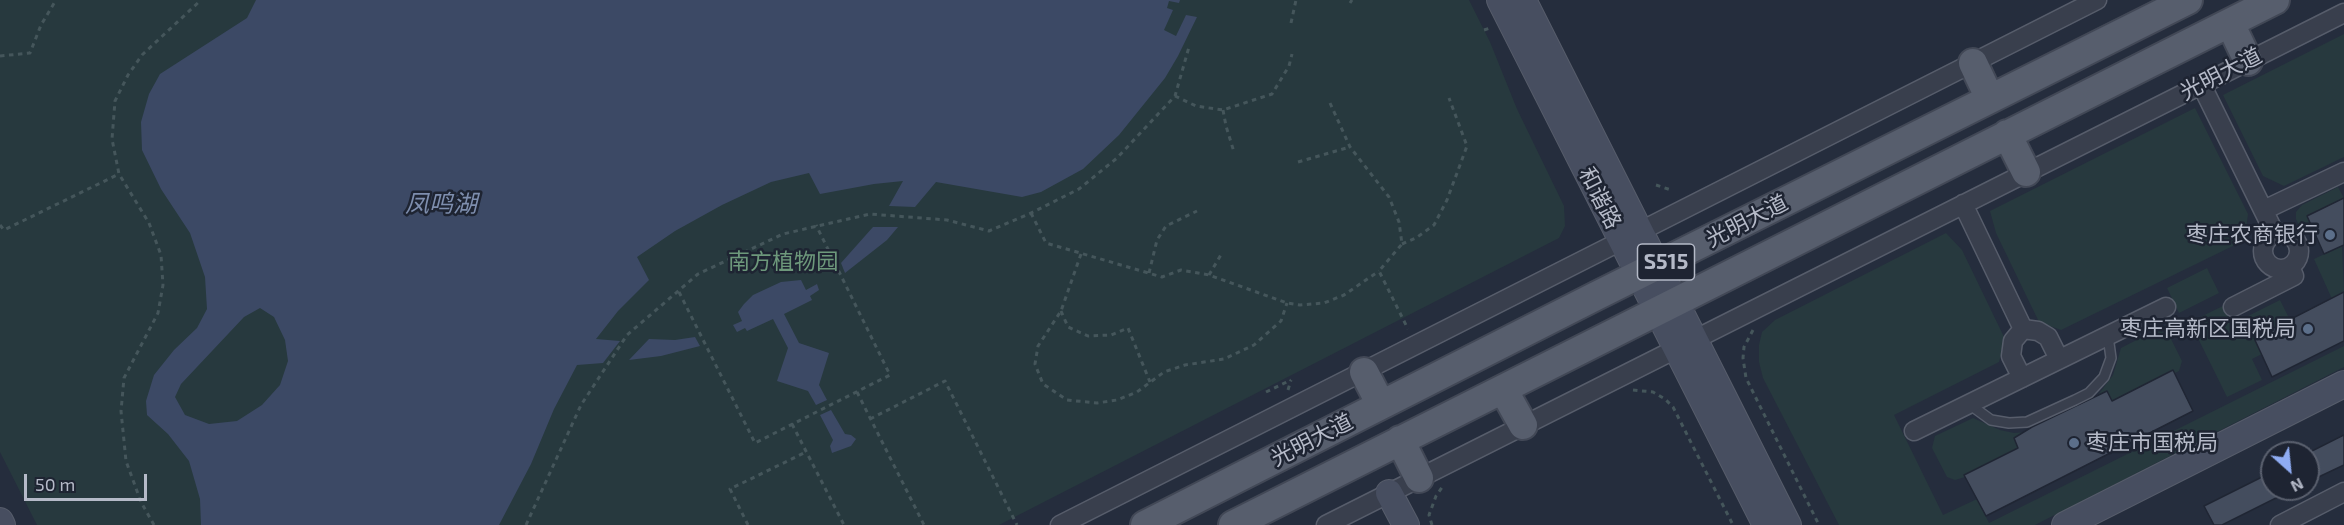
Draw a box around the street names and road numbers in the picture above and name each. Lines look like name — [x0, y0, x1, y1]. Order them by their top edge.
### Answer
street label: 光明大道 — [2176, 42, 2266, 106]
street label: 和谐路 — [1573, 163, 1627, 233]
street label: 光明大道 — [1702, 189, 1792, 253]
road number: S515 — [1638, 244, 1694, 280]
street label: 光明大道 — [1267, 408, 1357, 472]

